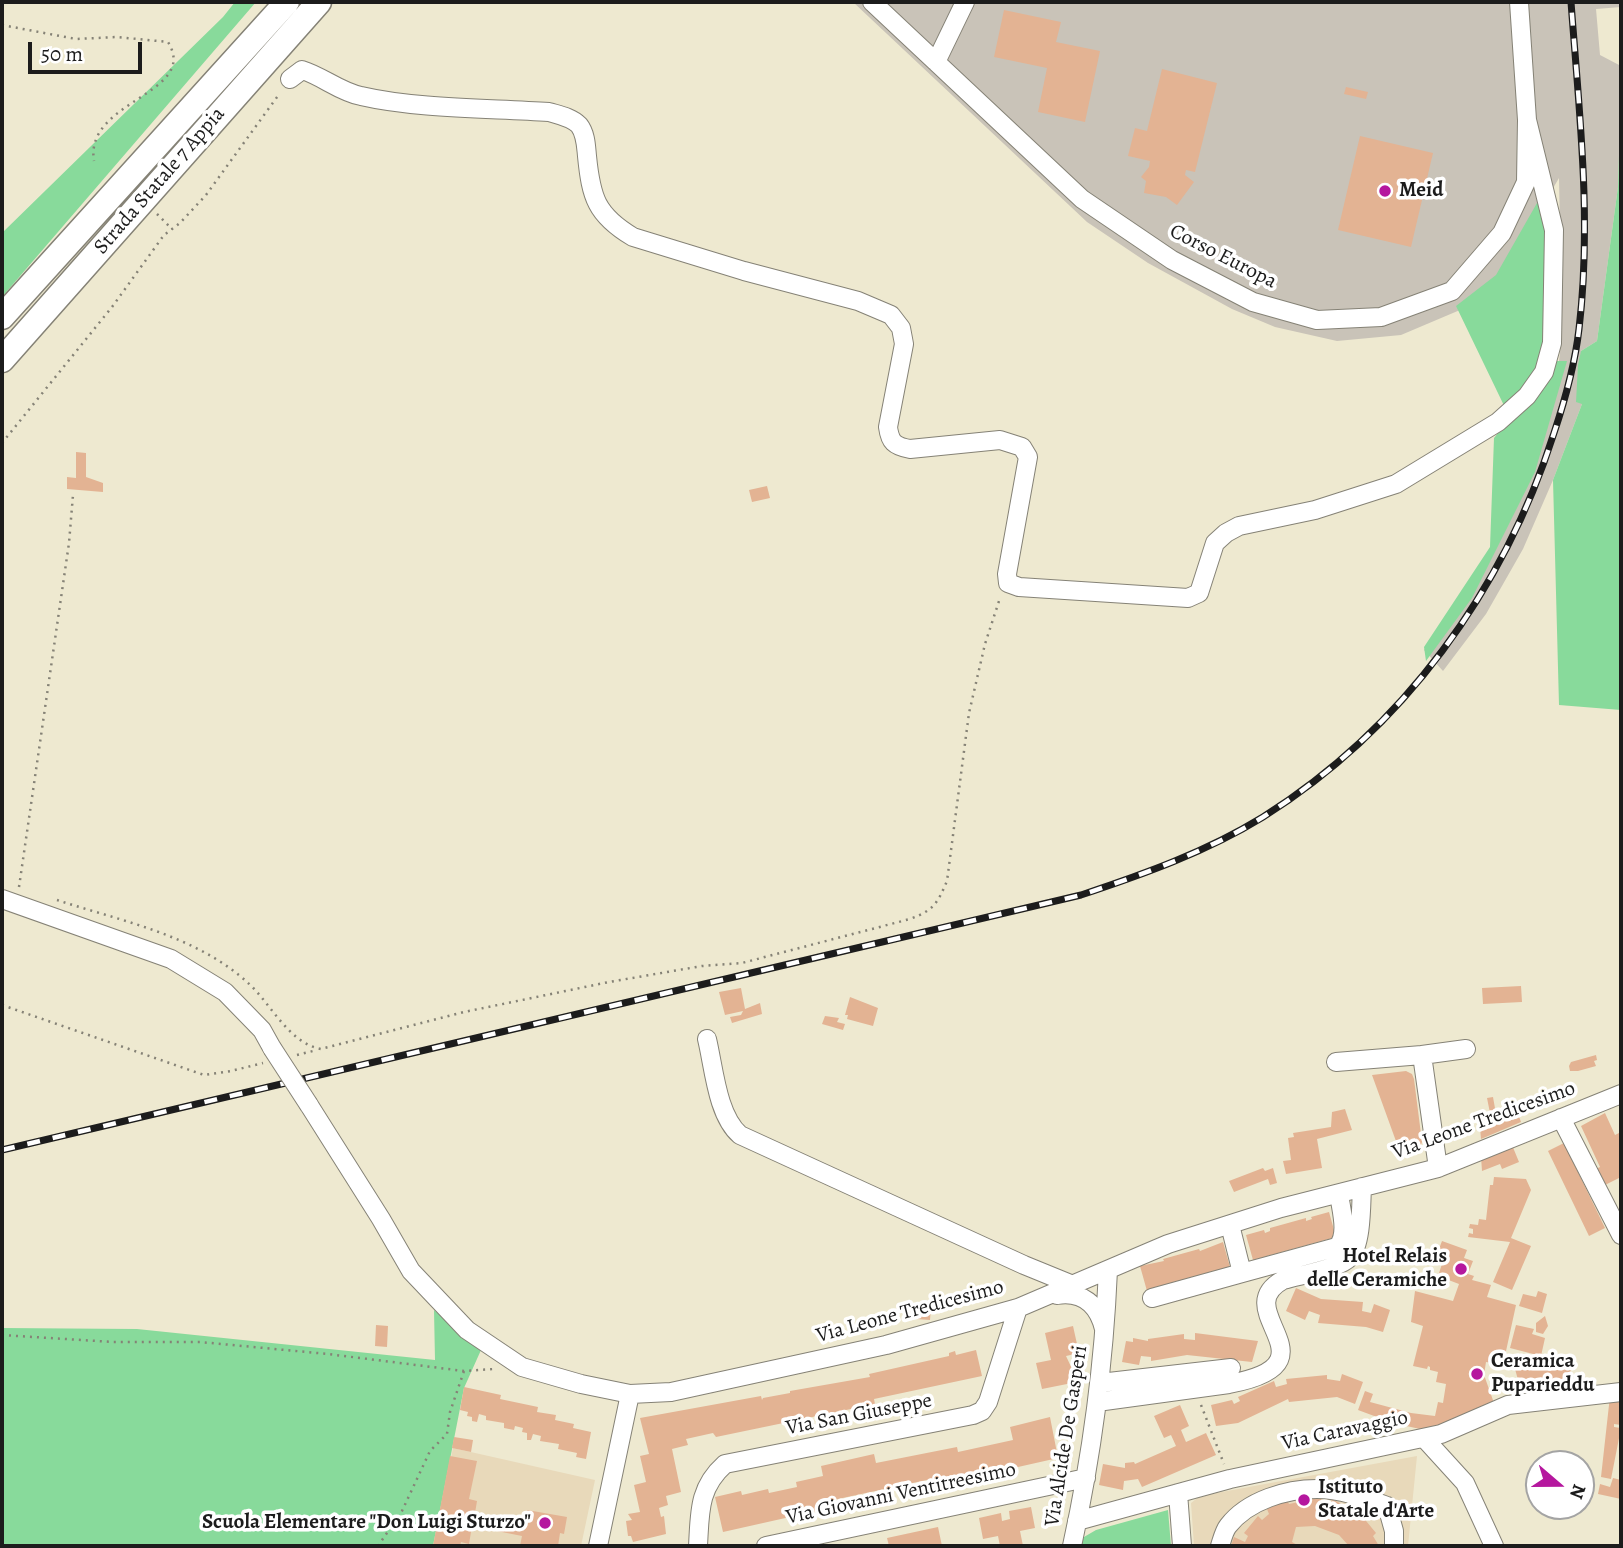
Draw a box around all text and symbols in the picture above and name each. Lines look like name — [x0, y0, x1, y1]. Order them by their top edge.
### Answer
scale bar — [32, 28, 145, 72]
text: 50 m — [41, 40, 83, 68]
street label: Strada Statale 7 Appia — [89, 102, 231, 260]
place label: Meid — [1399, 178, 1443, 204]
marker: Meid — [1377, 183, 1393, 199]
street label: Corso Europa — [1165, 219, 1281, 295]
street label: Via Leone Tredicesimo — [1389, 1076, 1579, 1166]
place label: Hotel Relais delle Ceramiche — [1307, 1244, 1447, 1294]
marker: Hotel Relais delle Ceramiche — [1453, 1261, 1469, 1277]
street label: Via Leone Tredicesimo — [814, 1275, 1006, 1349]
street label: Via Alcide De Gasperi — [1040, 1344, 1094, 1528]
place label: Ceramica Puparieddu — [1491, 1349, 1594, 1399]
marker: Ceramica Puparieddu — [1469, 1366, 1485, 1382]
street label: Via San Giuseppe — [784, 1388, 934, 1442]
street label: Via Caravaggio — [1280, 1405, 1410, 1457]
north arrow — [1525, 1450, 1595, 1520]
street label: Via Giovanni Ventitreesimo — [784, 1457, 1018, 1531]
place label: Istituto Statale d'Arte — [1318, 1475, 1434, 1525]
text: N — [1563, 1481, 1592, 1502]
marker: Istituto Statale d'Arte — [1296, 1492, 1312, 1508]
place label: Scuola Elementare "Don Luigi Sturzo" — [202, 1510, 531, 1536]
marker: Scuola Elementare "Don Luigi Sturzo" — [537, 1515, 553, 1531]

